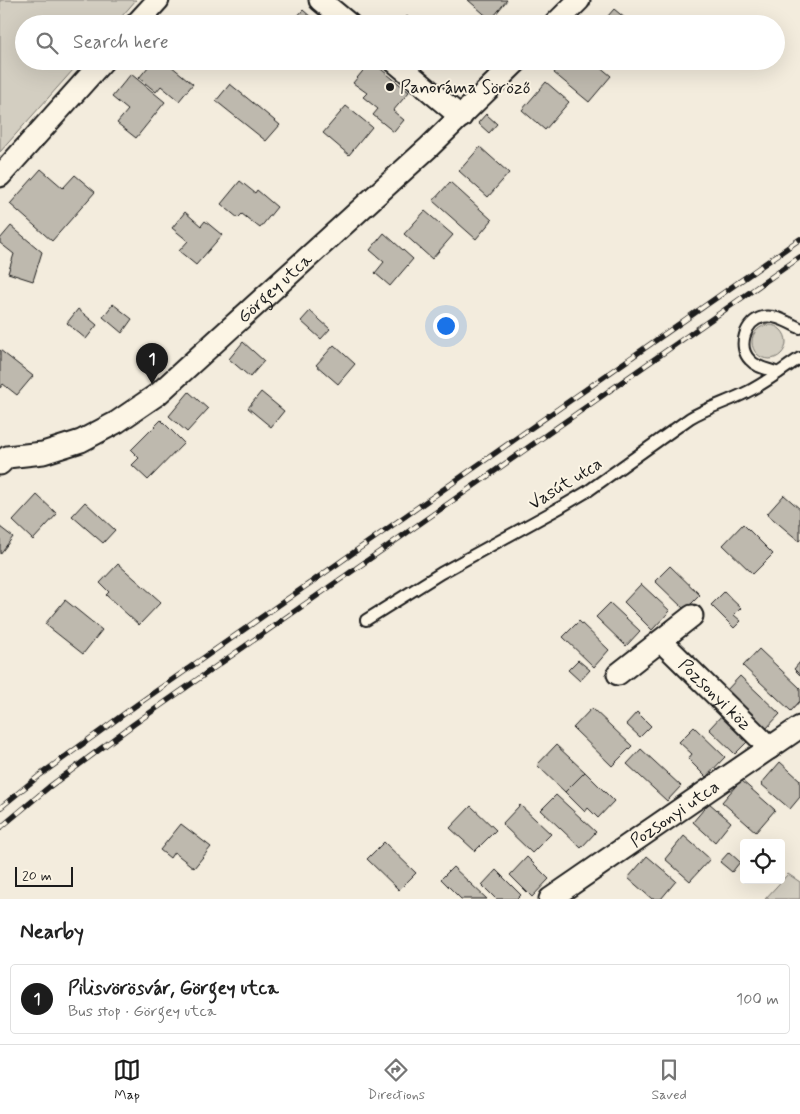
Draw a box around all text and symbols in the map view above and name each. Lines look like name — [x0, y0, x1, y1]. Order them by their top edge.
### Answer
search box — [15, 15, 785, 70]
icon: search — [33, 29, 61, 57]
text: Search here — [73, 30, 169, 55]
place label: Panoráma Söröző — [400, 76, 530, 100]
marker: Panoráma Söröző — [384, 81, 396, 93]
street label: Görgey utca — [233, 248, 318, 329]
your location — [433, 313, 459, 339]
pin: 1 — [136, 343, 168, 384]
street label: Vasút utca — [524, 452, 607, 516]
street label: Pozsonyi köz — [673, 654, 756, 736]
street label: Pozsonyi utca — [626, 775, 724, 853]
map controls — [740, 839, 785, 884]
button: locate — [740, 839, 785, 884]
scale bar — [15, 864, 72, 887]
text: 20 m — [22, 867, 52, 885]
text: Nearby — [20, 918, 84, 946]
text: Pilisvörösvár, Görgey utca — [68, 976, 279, 1001]
text: 1 — [33, 989, 41, 1010]
text: 100 m — [736, 989, 779, 1010]
text: Bus stop · Görgey utca — [68, 1001, 216, 1022]
tab: Map — [113, 1056, 141, 1104]
tab: Directions — [368, 1056, 425, 1104]
tab: Saved — [651, 1056, 687, 1104]

